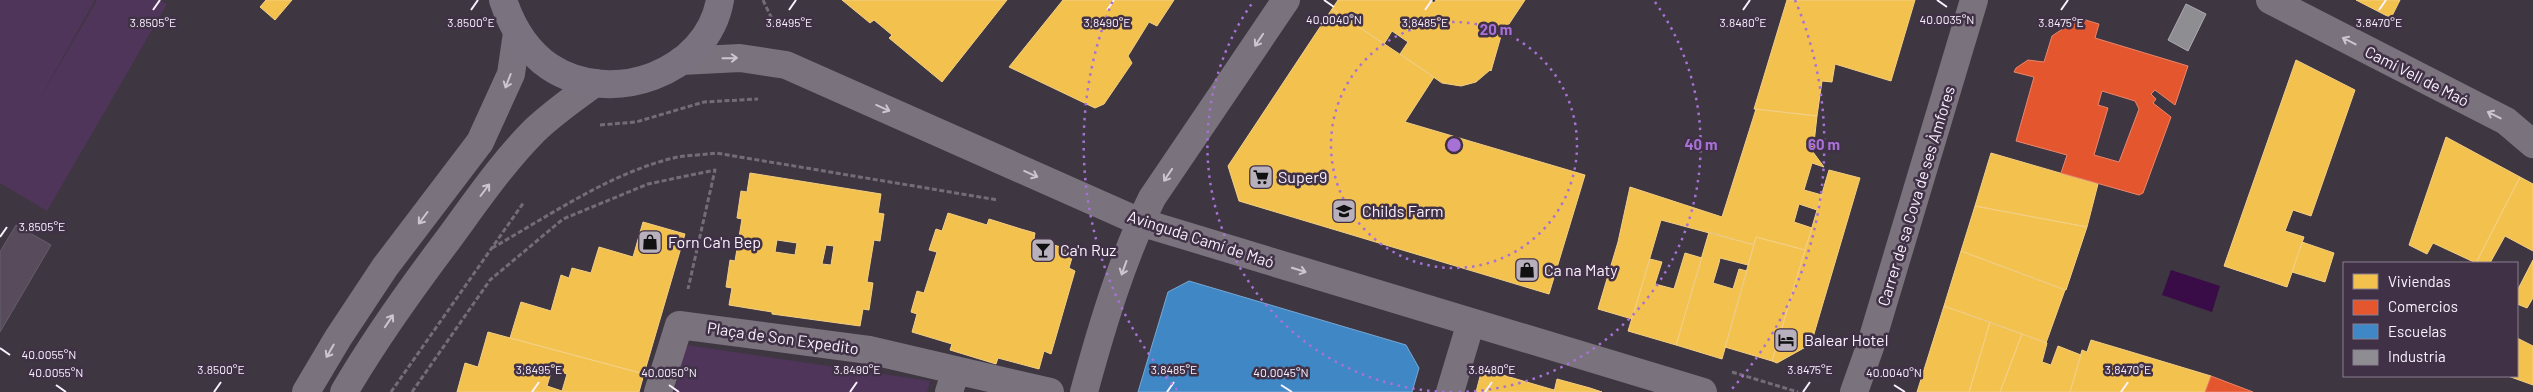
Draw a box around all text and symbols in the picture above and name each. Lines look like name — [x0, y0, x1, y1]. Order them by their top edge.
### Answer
text: 40.0040°N — [1306, 12, 1362, 26]
text: 40.0035°N — [1920, 12, 1974, 26]
text: 3.8505°E — [130, 15, 176, 29]
text: 3.8500°E — [447, 15, 495, 29]
text: 3.8495°E — [766, 15, 812, 29]
text: 3.8490°E — [1083, 15, 1131, 29]
text: 3.8485°E — [1402, 15, 1448, 29]
text: 3.8480°E — [1719, 15, 1767, 29]
text: 3.8475°E — [2038, 15, 2084, 29]
text: 3.8470°E — [2356, 15, 2402, 29]
text: 20 m — [1480, 20, 1512, 38]
one-way arrow — [1254, 33, 1264, 47]
one-way arrow — [2342, 36, 2357, 46]
street label: Camí Vell de Maó — [2362, 41, 2472, 110]
one-way arrow — [721, 53, 737, 63]
one-way arrow — [503, 73, 512, 88]
street label: Carrer de sa Cova de ses Àmfores — [1873, 83, 1958, 308]
one-way arrow — [875, 103, 890, 113]
one-way arrow — [2487, 110, 2502, 119]
text: 40 m — [1684, 135, 1718, 153]
text: 60 m — [1808, 135, 1840, 153]
centre of rings — [1445, 136, 1463, 154]
supermarket icon: Super9 — [1248, 164, 1274, 190]
place label: Super9 — [1278, 167, 1327, 186]
one-way arrow — [1163, 168, 1173, 182]
one-way arrow — [1023, 169, 1038, 179]
one-way arrow — [479, 184, 490, 197]
school or university icon: Childs Farm — [1331, 198, 1357, 224]
place label: Childs Farm — [1362, 201, 1444, 220]
street label: Avinguda Camí de Maó — [1125, 206, 1277, 271]
one-way arrow — [417, 211, 428, 224]
text: 3.8505°E — [19, 219, 65, 233]
shop icon: Forn Ca'n Bep — [637, 229, 663, 255]
place label: Forn Ca'n Bep — [668, 232, 761, 251]
bar icon: Ca'n Ruz — [1030, 237, 1056, 263]
place label: Ca'n Ruz — [1060, 240, 1116, 259]
shop icon: Ca na Maty — [1514, 257, 1540, 283]
one-way arrow — [1119, 260, 1128, 275]
place label: Ca na Maty — [1544, 260, 1618, 279]
legend — [2343, 262, 2518, 377]
one-way arrow — [1290, 265, 1306, 275]
text: Viviendas — [2388, 272, 2451, 290]
text: Comercios — [2388, 297, 2458, 315]
one-way arrow — [384, 315, 394, 329]
street label: Plaça de Son Expedito — [706, 317, 860, 358]
text: Escuelas — [2388, 322, 2446, 340]
hotel icon: Balear Hotel — [1773, 327, 1799, 353]
place label: Balear Hotel — [1804, 330, 1888, 349]
one-way arrow — [325, 344, 335, 358]
text: 40.0055°N — [22, 347, 76, 361]
text: Industria — [2388, 347, 2446, 365]
text: 3.8500°E — [197, 362, 245, 376]
text: 3.8495°E — [516, 362, 562, 376]
text: 3.8490°E — [833, 362, 881, 376]
text: 3.8485°E — [1151, 362, 1197, 376]
text: 3.8480°E — [1468, 362, 1516, 376]
text: 3.8475°E — [1787, 362, 1833, 376]
text: 3.8470°E — [2105, 362, 2151, 376]
text: 40.0055°N — [29, 365, 83, 379]
text: 40.0050°N — [641, 365, 697, 379]
text: 40.0045°N — [1253, 365, 1309, 379]
text: 40.0040°N — [1866, 365, 1922, 379]

